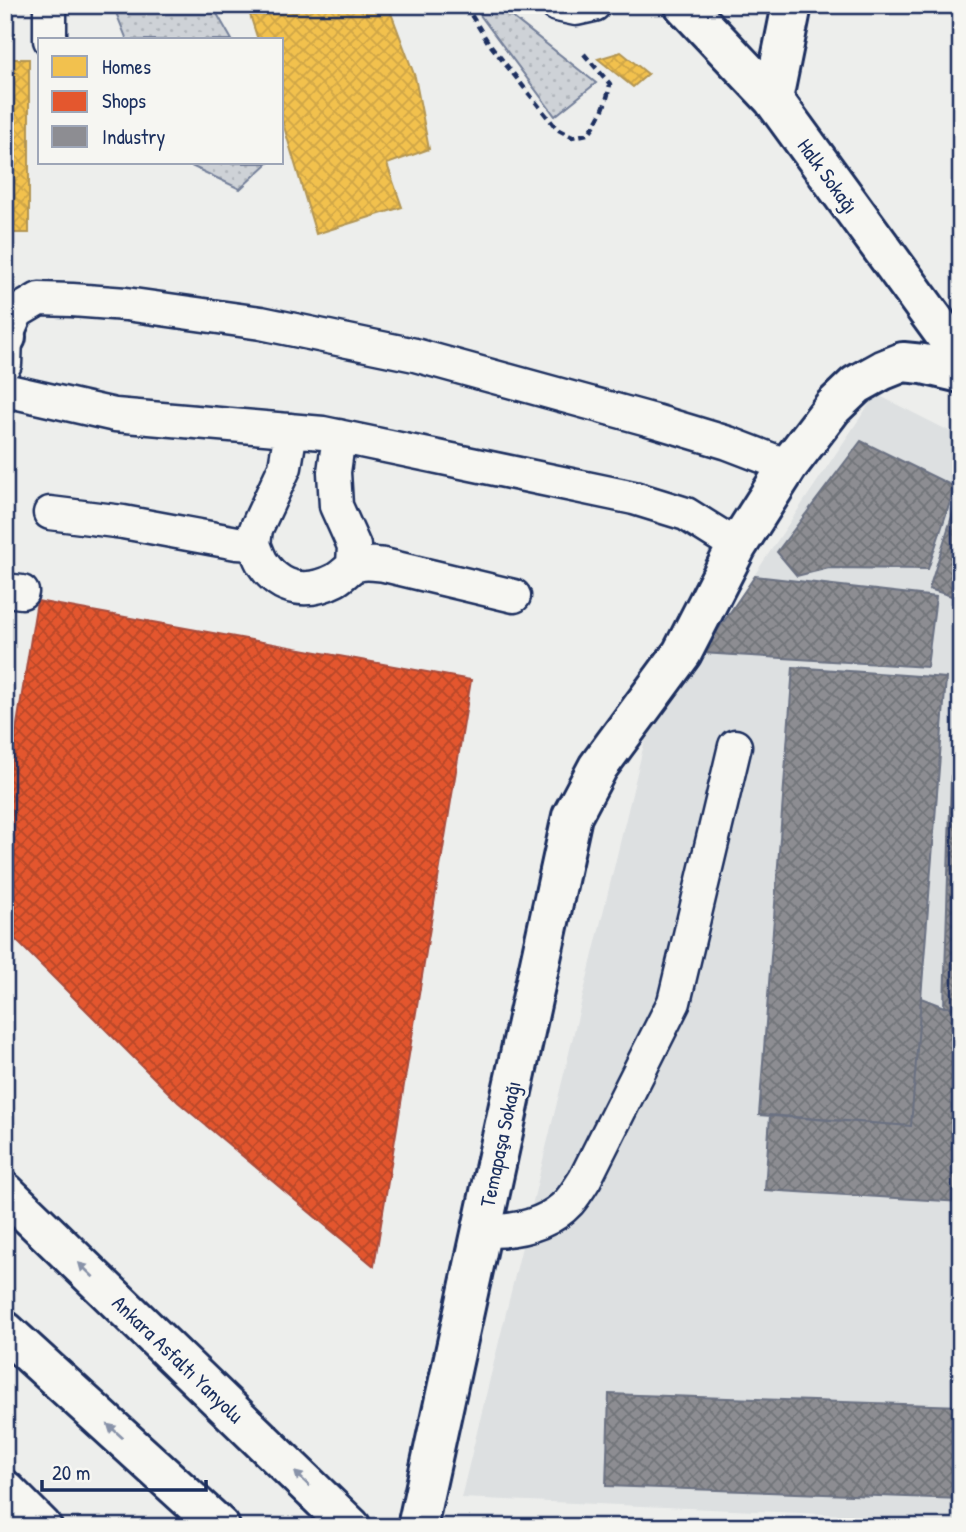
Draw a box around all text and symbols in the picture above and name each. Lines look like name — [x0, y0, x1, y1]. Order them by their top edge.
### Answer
legend — [38, 38, 284, 164]
text: Homes — [102, 52, 151, 81]
text: Shops — [102, 86, 146, 115]
text: Industry — [102, 122, 165, 151]
street label: Halk Sokağı — [791, 133, 865, 219]
street label: Temapaşa Sokağı — [472, 1078, 528, 1210]
one-way arrow — [78, 1262, 94, 1278]
street label: Ankara Asfaltı Yanyolu — [106, 1289, 251, 1430]
one-way arrow — [106, 1423, 124, 1439]
scale bar — [42, 1448, 206, 1492]
text: 20 m — [52, 1458, 90, 1487]
one-way arrow — [294, 1472, 311, 1488]

